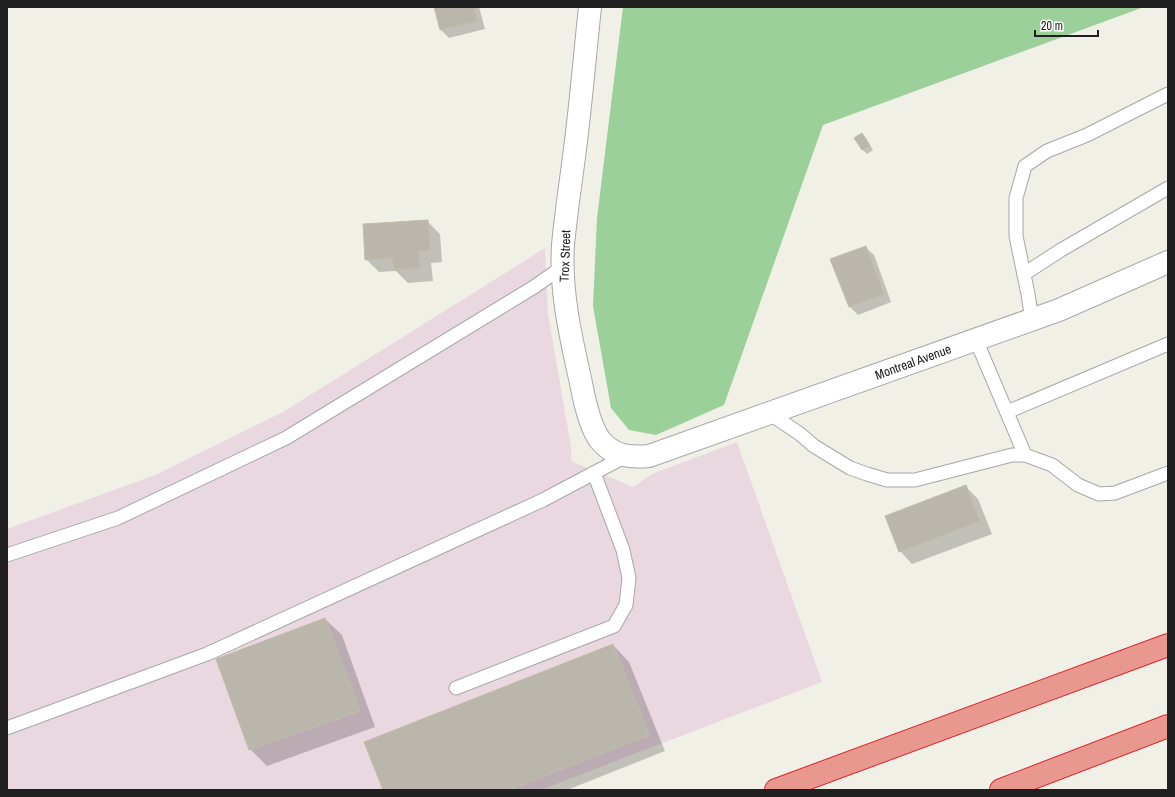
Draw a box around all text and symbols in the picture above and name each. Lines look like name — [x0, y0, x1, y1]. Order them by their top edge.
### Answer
scale bar — [1035, 12, 1098, 38]
text: 20 m — [1041, 18, 1063, 34]
street label: Trox Street — [556, 230, 574, 282]
street label: Montreal Avenue — [873, 340, 953, 384]

